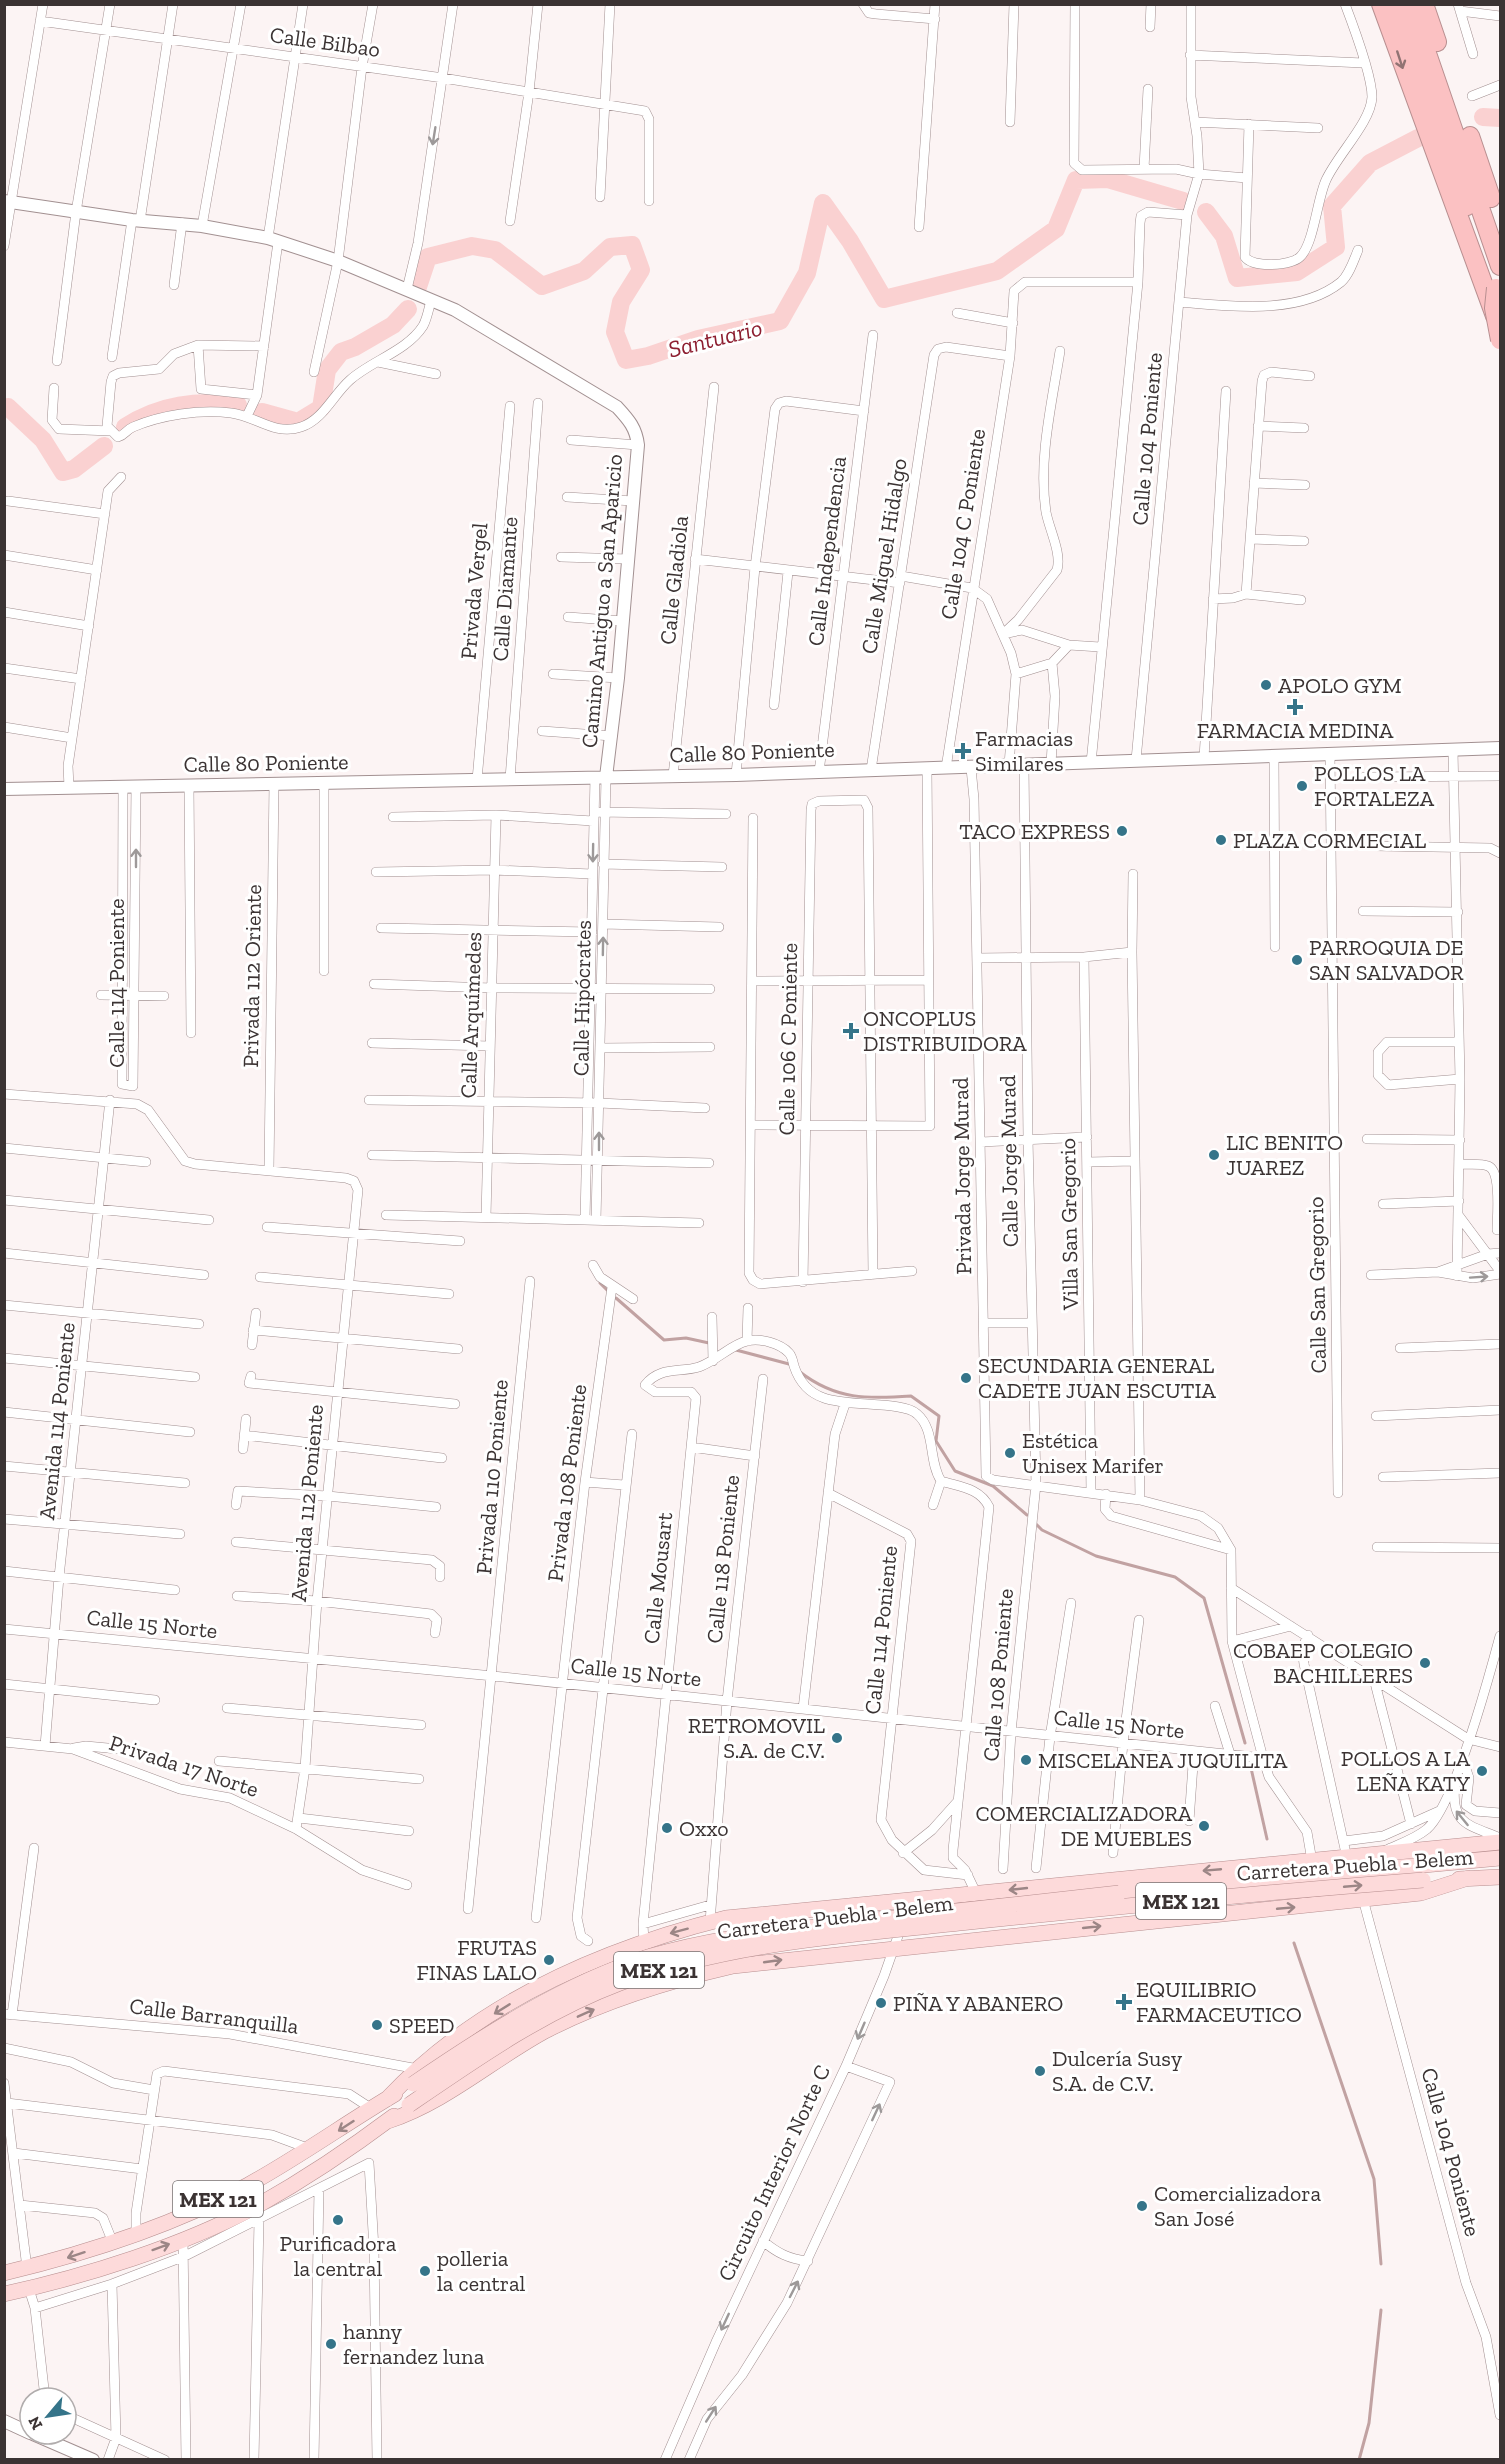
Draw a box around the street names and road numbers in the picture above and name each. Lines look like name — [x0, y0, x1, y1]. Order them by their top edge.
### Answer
street label: Calle Bilbao — [268, 21, 382, 63]
street label: Calle 104 Poniente — [1126, 351, 1168, 527]
street label: Calle 104 C Poniente — [935, 427, 991, 621]
street label: Camino Antiguo a San Aparicio — [576, 453, 628, 749]
street label: Calle Independencia — [802, 454, 852, 647]
street label: Calle Miguel Hidalgo — [855, 456, 913, 656]
street label: Calle Gladiola — [654, 514, 694, 646]
street label: Calle Diamante — [486, 516, 524, 662]
street label: Privada Vergel — [455, 521, 493, 660]
street label: Calle 80 Poniente — [669, 736, 835, 768]
street label: Calle 80 Poniente — [183, 748, 349, 778]
street label: Privada 112 Oriente — [237, 884, 267, 1068]
street label: Calle 114 Poniente — [103, 898, 130, 1068]
street label: Calle Hipócrates — [567, 920, 597, 1076]
street label: Calle Arquímedes — [455, 931, 487, 1099]
street label: Calle 106 C Poniente — [773, 943, 803, 1135]
street label: Calle Jorge Murad — [994, 1075, 1024, 1247]
street label: Privada Jorge Murad — [947, 1077, 977, 1275]
street label: Villa San Gregorio — [1054, 1138, 1084, 1311]
street label: Calle San Gregorio — [1302, 1196, 1332, 1374]
street label: Avenida 114 Poniente — [33, 1321, 81, 1521]
street label: Privada 110 Poniente — [470, 1378, 514, 1576]
street label: Privada 108 Poniente — [541, 1383, 593, 1583]
street label: Avenida 112 Poniente — [285, 1403, 329, 1603]
street label: Calle 118 Poniente — [701, 1473, 745, 1645]
street label: Calle Mousart — [638, 1510, 678, 1645]
street label: Calle 114 Poniente — [859, 1544, 903, 1716]
street label: Calle 108 Poniente — [977, 1587, 1019, 1763]
street label: Calle 15 Norte — [85, 1604, 219, 1644]
street label: Calle 15 Norte — [569, 1652, 703, 1692]
street label: Calle 15 Norte — [1052, 1704, 1186, 1744]
street label: Privada 17 Norte — [106, 1729, 262, 1803]
street label: Carretera Puebla - Belem — [1236, 1843, 1474, 1887]
road number: MEX 121 — [1136, 1883, 1226, 1919]
street label: Carretera Puebla - Belem — [716, 1889, 954, 1945]
road number: MEX 121 — [614, 1952, 704, 1988]
street label: Calle Barranquilla — [128, 1992, 300, 2040]
street label: Circuito Interior Norte C — [712, 2061, 836, 2285]
street label: Calle 104 Poniente — [1416, 2065, 1486, 2239]
road number: MEX 121 — [173, 2181, 263, 2217]

